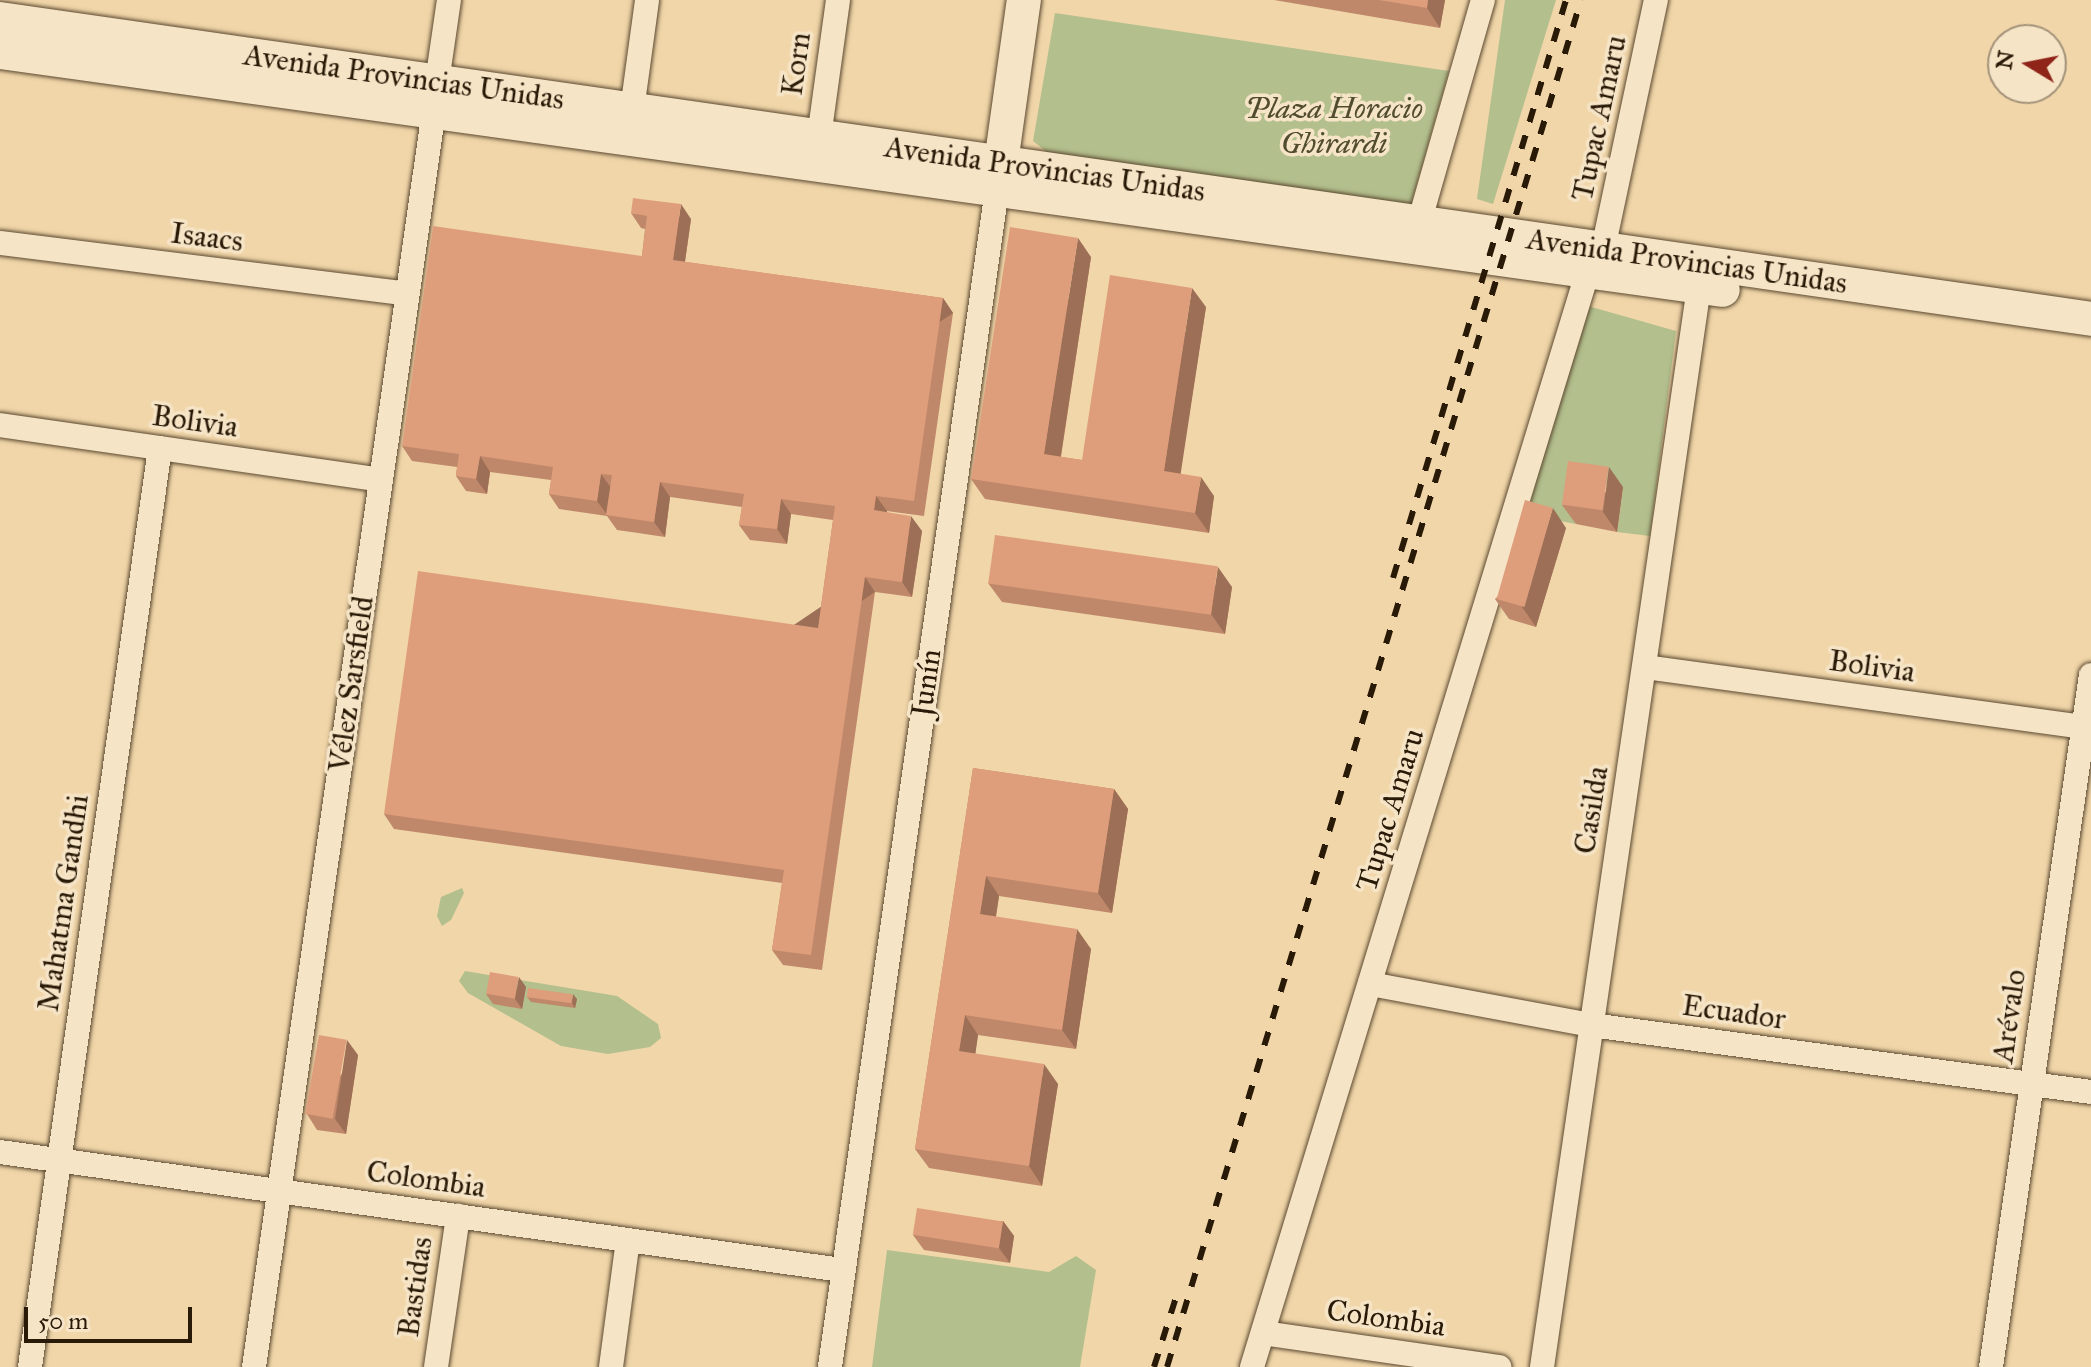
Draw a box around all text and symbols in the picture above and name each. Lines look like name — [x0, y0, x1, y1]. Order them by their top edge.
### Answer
north arrow — [1987, 24, 2067, 104]
street label: Korn — [774, 30, 818, 98]
street label: Tupac Amaru — [1564, 32, 1634, 204]
street label: Avenida Provincias Unidas — [241, 37, 567, 117]
text: N — [1990, 49, 2020, 72]
park label: Plaza Horacio Ghirardi — [1245, 90, 1423, 160]
street label: Avenida Provincias Unidas — [882, 129, 1208, 209]
street label: Isaacs — [169, 215, 245, 259]
street label: Avenida Provincias Unidas — [1524, 221, 1850, 301]
street label: Bolivia — [150, 397, 240, 445]
street label: Vélez Sarsfield — [321, 594, 381, 774]
street label: Bolivia — [1827, 642, 1917, 690]
street label: Junín — [903, 647, 949, 719]
street label: Tupac Amaru — [1348, 724, 1432, 896]
street label: Casilda — [1566, 764, 1616, 856]
street label: Mahatma Gandhi — [30, 792, 96, 1014]
street label: Arévalo — [1985, 967, 2033, 1065]
street label: Ecuador — [1680, 987, 1788, 1037]
street label: Colombia — [364, 1153, 488, 1205]
street label: Bastidas — [390, 1235, 440, 1339]
scale bar — [28, 1291, 196, 1341]
street label: Colombia — [1324, 1292, 1448, 1344]
text: 50 m — [38, 1306, 88, 1336]

